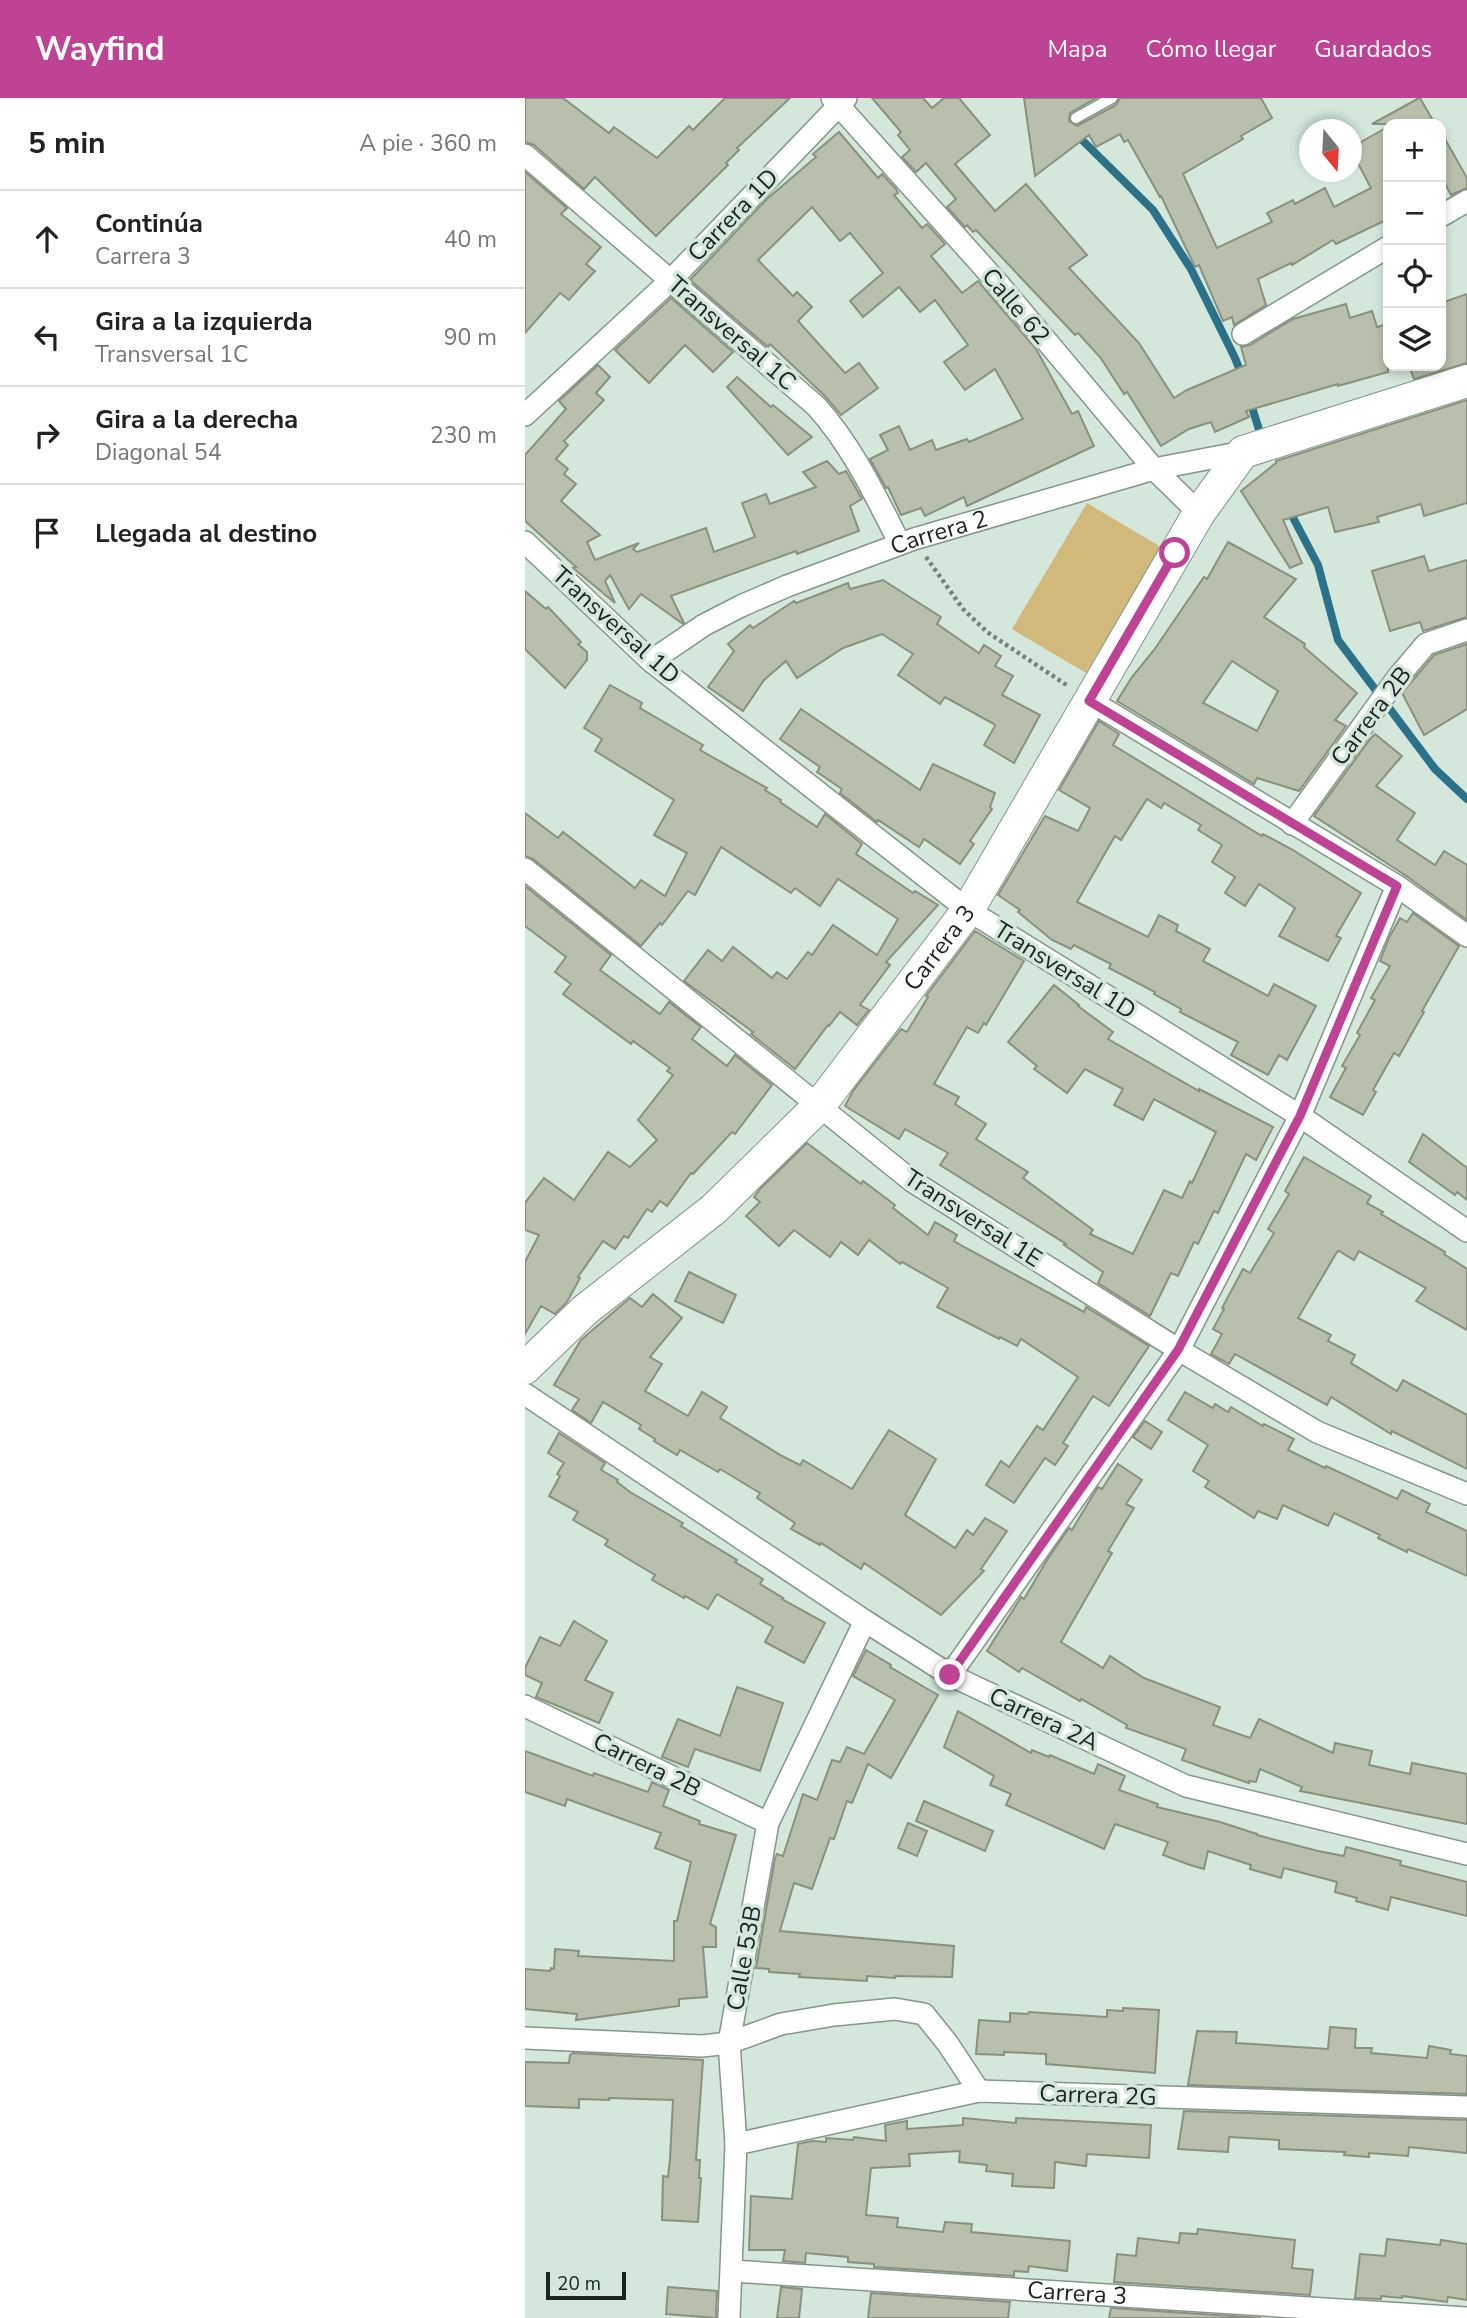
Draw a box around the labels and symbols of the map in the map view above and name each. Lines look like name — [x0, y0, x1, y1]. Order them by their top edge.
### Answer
north arrow — [1299, 119, 1362, 182]
street label: Carrera 1D — [681, 161, 785, 269]
street label: Calle 62 — [975, 261, 1057, 351]
street label: Transversal 1C — [661, 268, 803, 398]
street label: Carrera 2 — [886, 502, 991, 562]
route start — [1159, 537, 1190, 568]
street label: Transversal 1D — [545, 559, 687, 691]
street label: Carrera 2B — [1323, 660, 1419, 772]
street label: Carrera 3 — [896, 898, 982, 997]
street label: Transversal 1D — [988, 914, 1142, 1026]
street label: Transversal 1E — [898, 1162, 1048, 1274]
route end — [934, 1659, 965, 1690]
street label: Carrera 2A — [984, 1680, 1104, 1759]
street label: Carrera 2B — [588, 1725, 706, 1805]
street label: Calle 53B — [719, 1903, 769, 2013]
street label: Carrera 2G — [1039, 2077, 1157, 2113]
scale bar — [546, 2269, 627, 2301]
street label: Carrera 3 — [1026, 2274, 1128, 2312]

